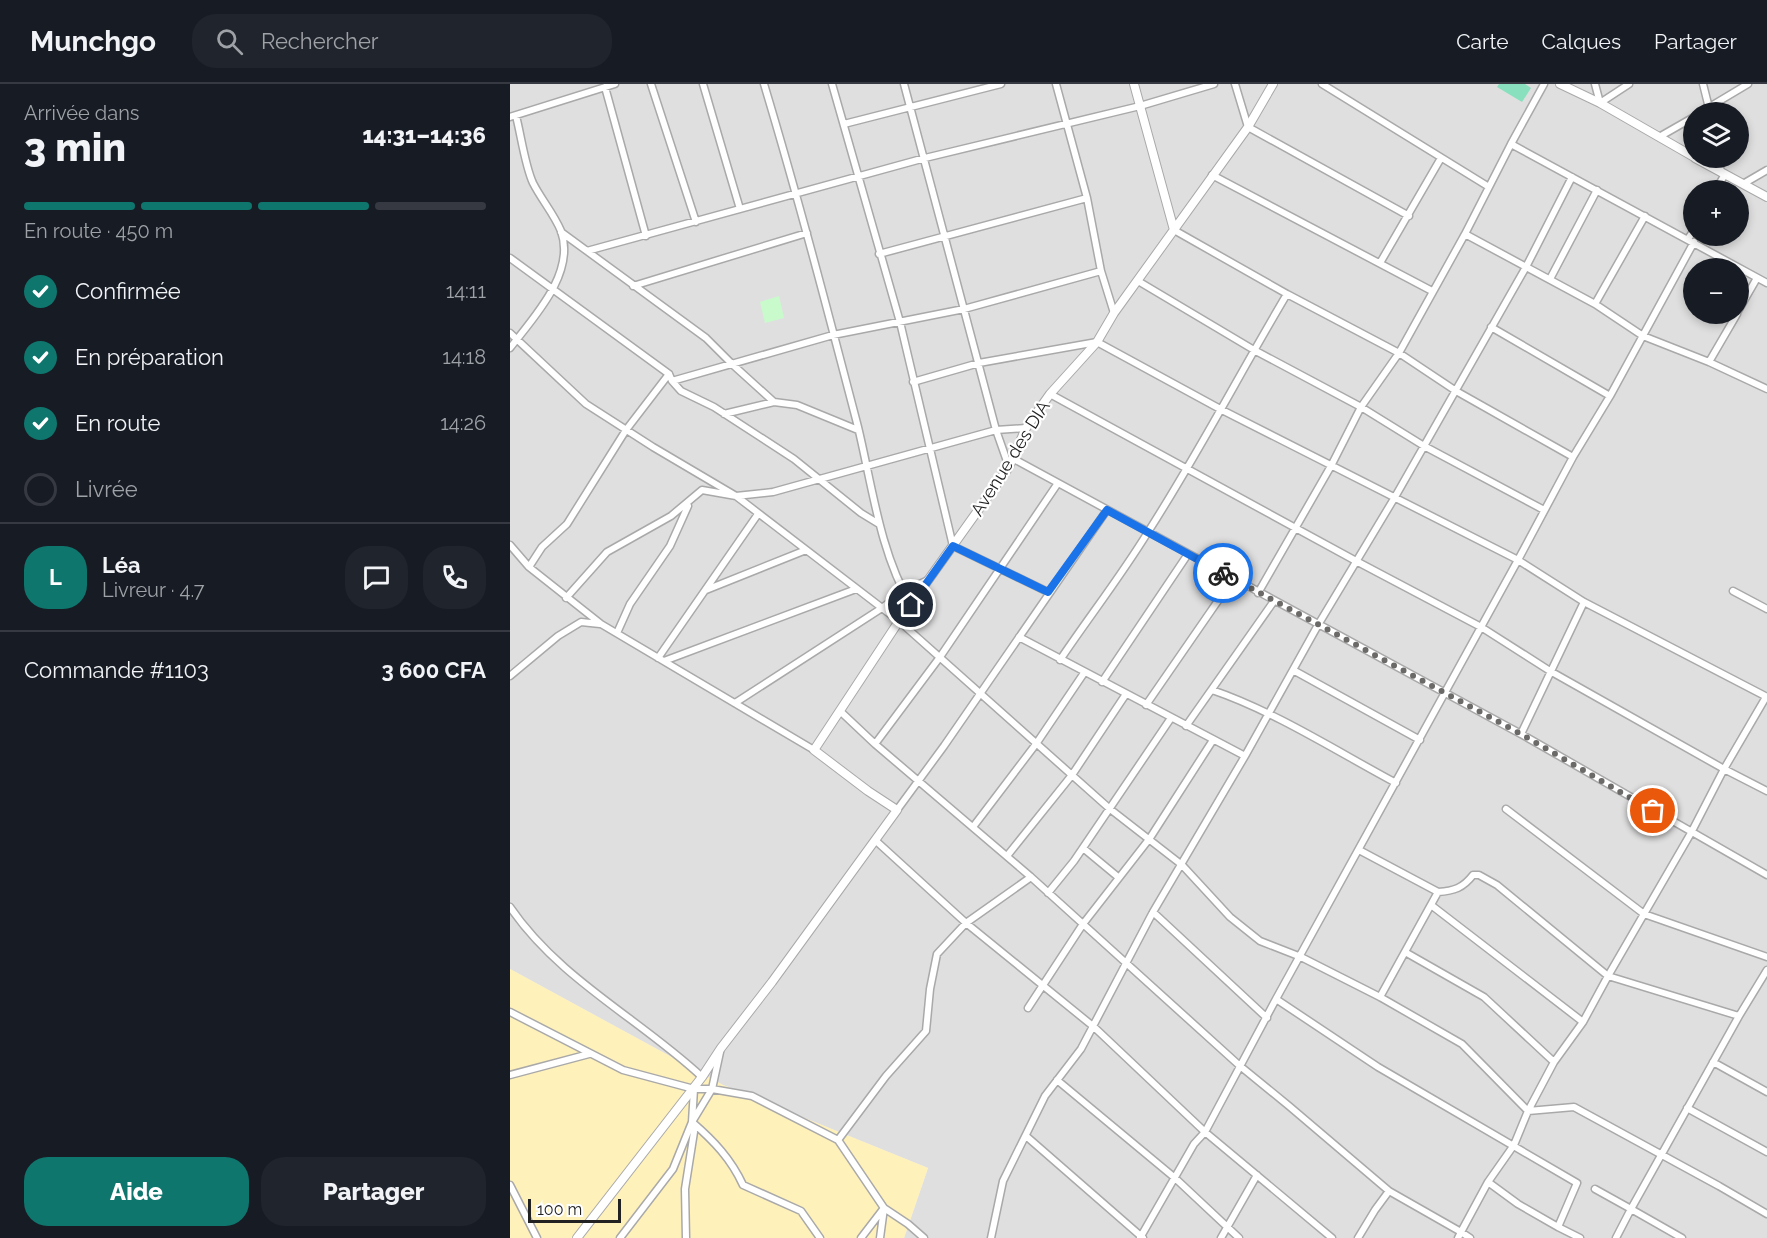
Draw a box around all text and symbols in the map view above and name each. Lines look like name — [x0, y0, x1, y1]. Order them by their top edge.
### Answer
search box — [192, 14, 612, 68]
text: Munchgo — [30, 25, 156, 58]
icon: search — [213, 25, 246, 58]
text: Rechercher — [261, 28, 379, 54]
text: Carte — [1456, 29, 1509, 54]
text: Calques — [1542, 29, 1621, 54]
text: Partager — [1654, 29, 1737, 54]
text: Arrivée dans — [24, 101, 139, 125]
map controls — [1683, 102, 1749, 324]
button: layers — [1683, 102, 1749, 168]
text: 14:31–14:36 — [362, 122, 486, 148]
text: 3 min — [24, 124, 126, 170]
button: + — [1683, 180, 1749, 246]
text: En route · 450 m — [24, 219, 173, 243]
button: − — [1683, 258, 1749, 324]
icon: check — [24, 275, 57, 308]
text: Confirmée — [75, 278, 181, 304]
text: 14:11 — [446, 279, 486, 303]
icon: check — [24, 341, 57, 374]
text: En préparation — [75, 344, 224, 370]
text: 14:18 — [442, 345, 486, 369]
street label: Avenue des DIA — [966, 396, 1054, 520]
icon: check — [24, 407, 57, 440]
text: En route — [75, 410, 160, 436]
text: 14:26 — [440, 411, 486, 435]
text: Livrée — [75, 476, 138, 502]
courier — [1193, 543, 1253, 603]
button: chat — [345, 546, 408, 609]
button: phone — [423, 546, 486, 609]
text: Léa — [102, 552, 141, 578]
icon: bike — [1207, 557, 1240, 590]
text: L — [49, 564, 62, 590]
text: Livreur · 4.7 — [102, 578, 204, 602]
pin — [885, 579, 936, 630]
icon: home — [894, 588, 927, 621]
text: Commande #1103 — [24, 657, 209, 683]
text: 3 600 CFA — [381, 657, 486, 683]
pin — [1627, 785, 1678, 836]
icon: bag — [1636, 794, 1669, 827]
button: Aide — [24, 1157, 249, 1226]
button: Partager — [261, 1157, 486, 1226]
scale bar — [528, 1196, 621, 1224]
text: 100 m — [537, 1200, 582, 1219]

